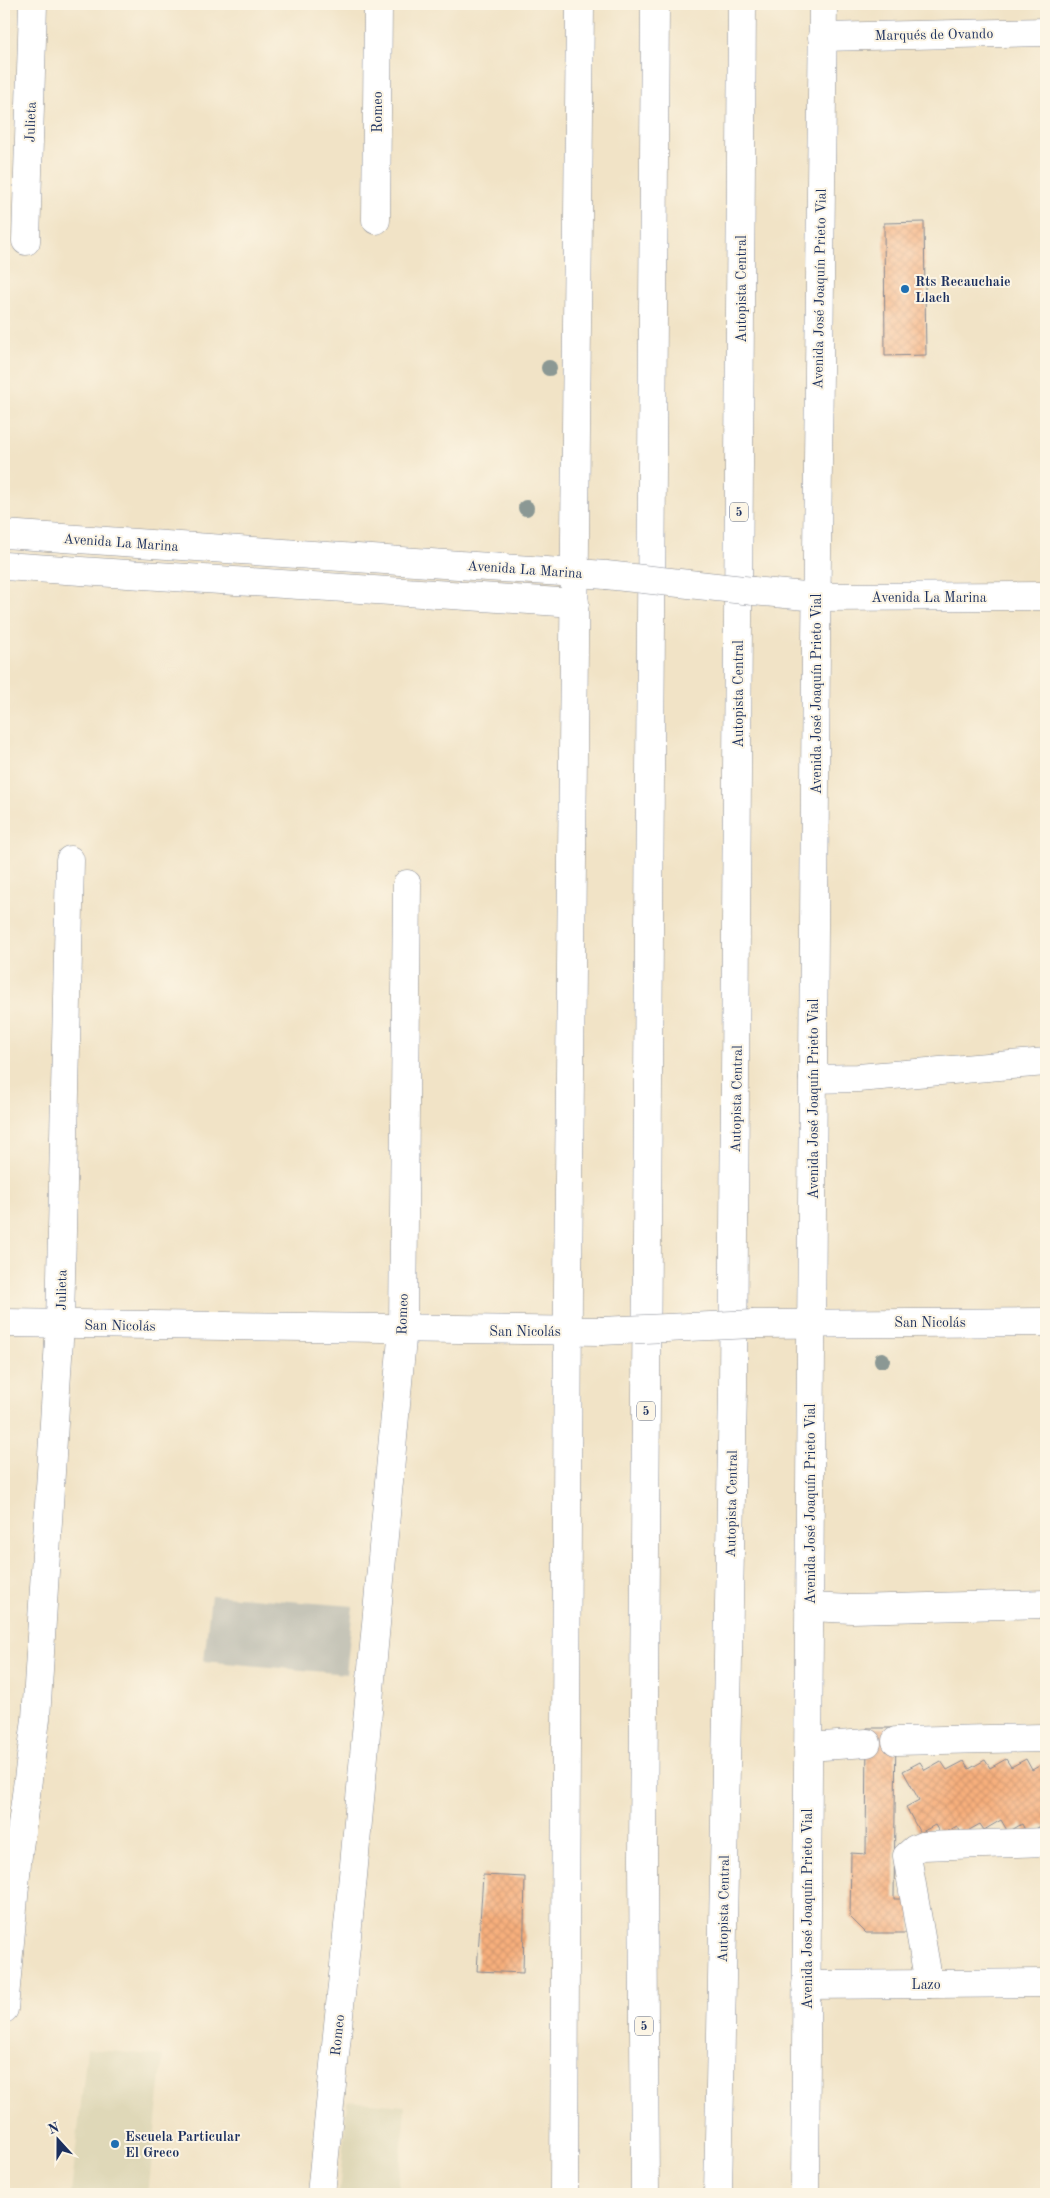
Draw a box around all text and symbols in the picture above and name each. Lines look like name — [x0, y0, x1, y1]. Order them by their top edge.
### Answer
street label: Marqués de Ovando — [875, 27, 993, 43]
street label: Romeo — [371, 91, 385, 133]
street label: Julieta — [23, 101, 39, 143]
street label: Avenida José Joaquín Prieto Vial — [811, 188, 829, 389]
street label: Autopista Central — [735, 235, 749, 343]
place label: Rts Recauchaie Llach — [915, 275, 1011, 305]
marker: Rts Recauchaie Llach — [899, 283, 911, 295]
road number: 5 — [730, 502, 748, 522]
street label: Avenida La Marina — [63, 532, 179, 554]
street label: Avenida La Marina — [467, 559, 583, 581]
street label: Avenida La Marina — [871, 591, 987, 605]
street label: Avenida José Joaquín Prieto Vial — [810, 594, 824, 794]
street label: Autopista Central — [732, 640, 746, 748]
street label: Avenida José Joaquín Prieto Vial — [807, 999, 821, 1199]
street label: Autopista Central — [729, 1045, 745, 1153]
street label: Julieta — [55, 1269, 69, 1311]
street label: Romeo — [395, 1293, 411, 1335]
street label: San Nicolás — [894, 1316, 966, 1330]
street label: San Nicolás — [84, 1318, 156, 1334]
street label: San Nicolás — [489, 1325, 561, 1339]
road number: 5 — [637, 1402, 655, 1420]
street label: Avenida José Joaquín Prieto Vial — [804, 1404, 818, 1604]
street label: Autopista Central — [724, 1450, 740, 1558]
street label: Avenida José Joaquín Prieto Vial — [801, 1809, 815, 2009]
street label: Autopista Central — [716, 1855, 732, 1963]
street label: Lazo — [911, 1978, 941, 1992]
street label: Romeo — [329, 2014, 347, 2056]
road number: 5 — [635, 2016, 653, 2035]
north arrow — [32, 2116, 82, 2166]
text: N — [46, 2120, 61, 2137]
place label: Escuela Particular El Greco — [125, 2130, 240, 2160]
marker: Escuela Particular El Greco — [109, 2138, 121, 2150]

